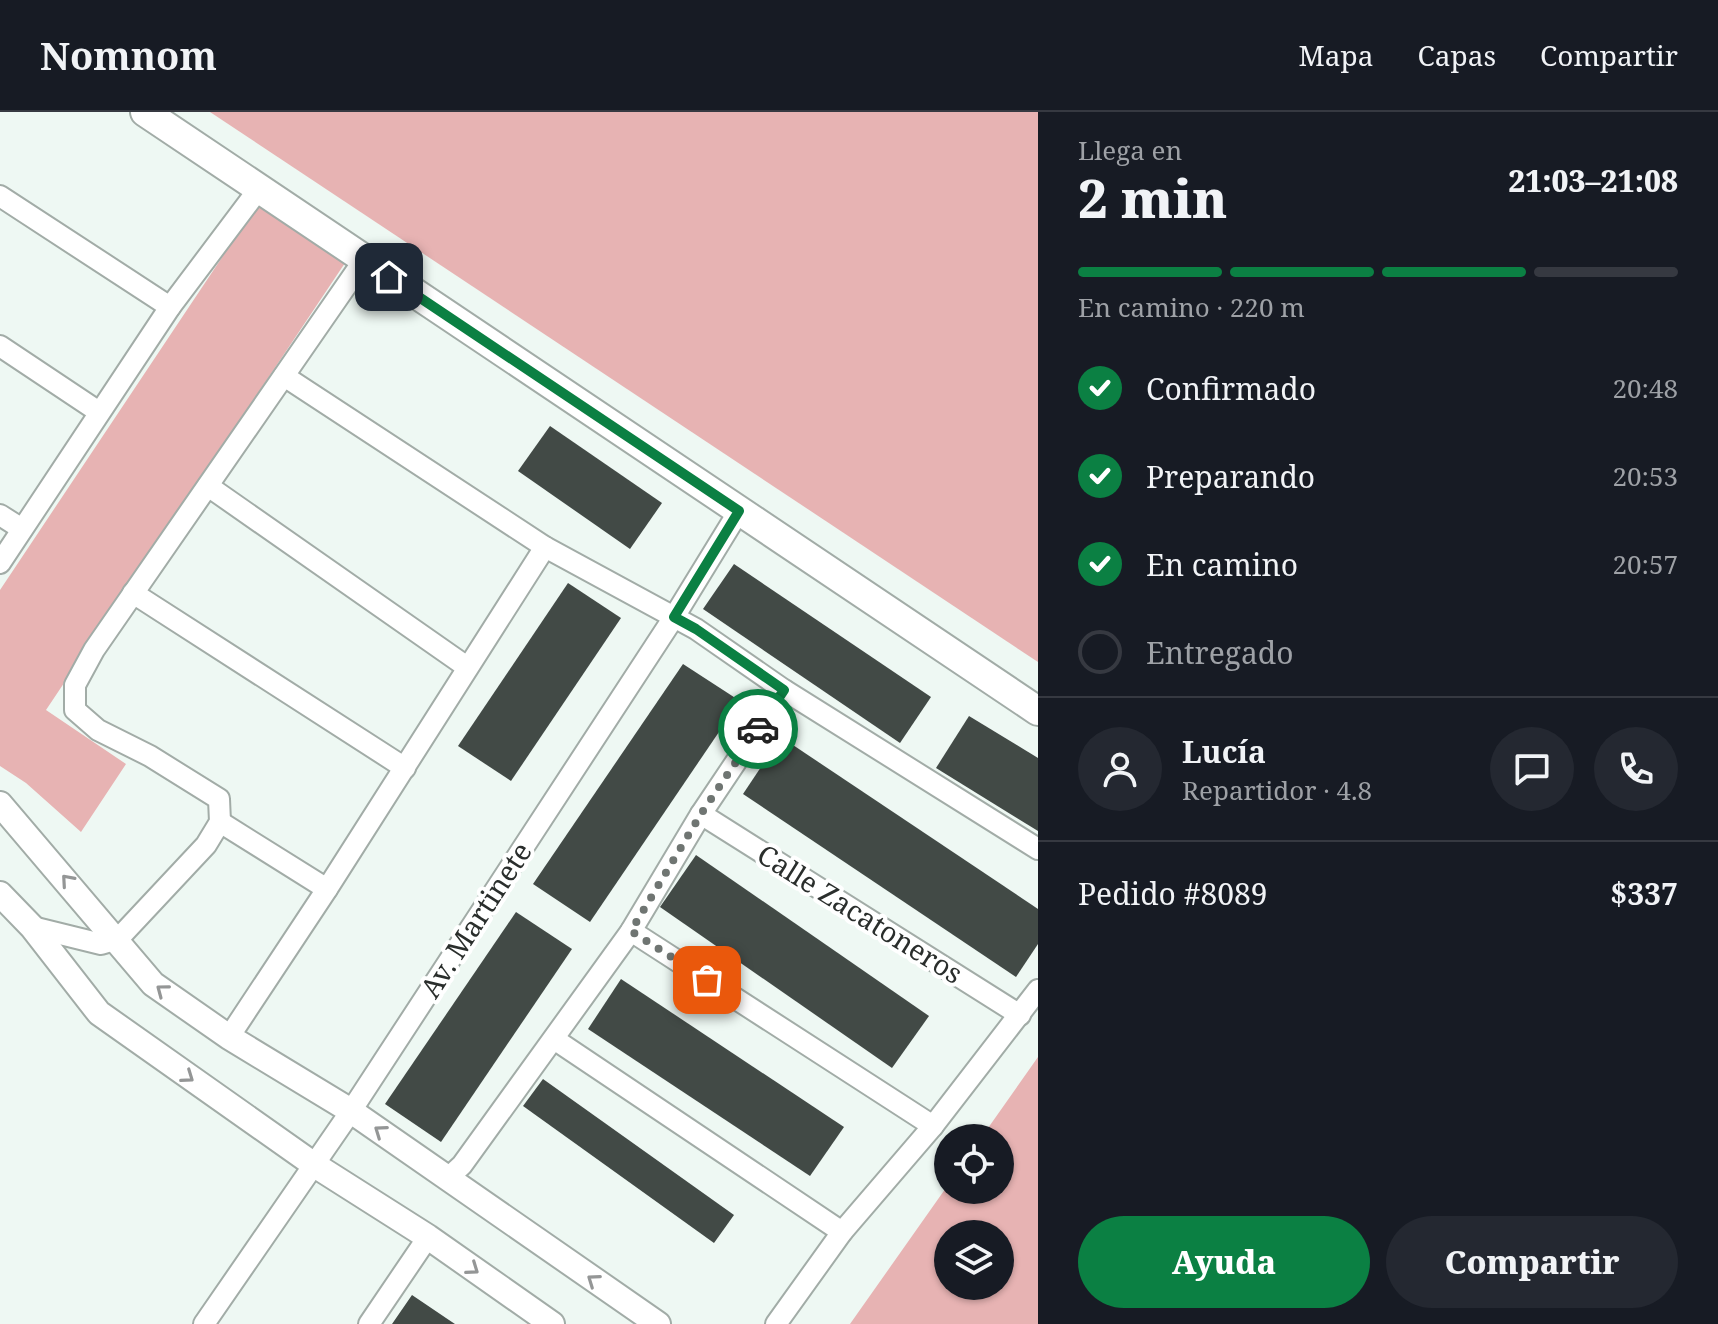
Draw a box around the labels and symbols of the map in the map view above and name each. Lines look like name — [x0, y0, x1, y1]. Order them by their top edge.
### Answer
pin — [355, 243, 423, 311]
courier — [718, 689, 798, 769]
street label: Av. Martinete — [411, 834, 540, 1005]
street label: Calle Zacatoneros — [751, 835, 970, 992]
one-way arrow — [62, 875, 76, 890]
pin — [673, 946, 741, 1014]
one-way arrow — [156, 985, 171, 999]
one-way arrow — [179, 1067, 193, 1082]
one-way arrow — [374, 1126, 389, 1141]
one-way arrow — [465, 1259, 479, 1274]
one-way arrow — [588, 1275, 602, 1290]

